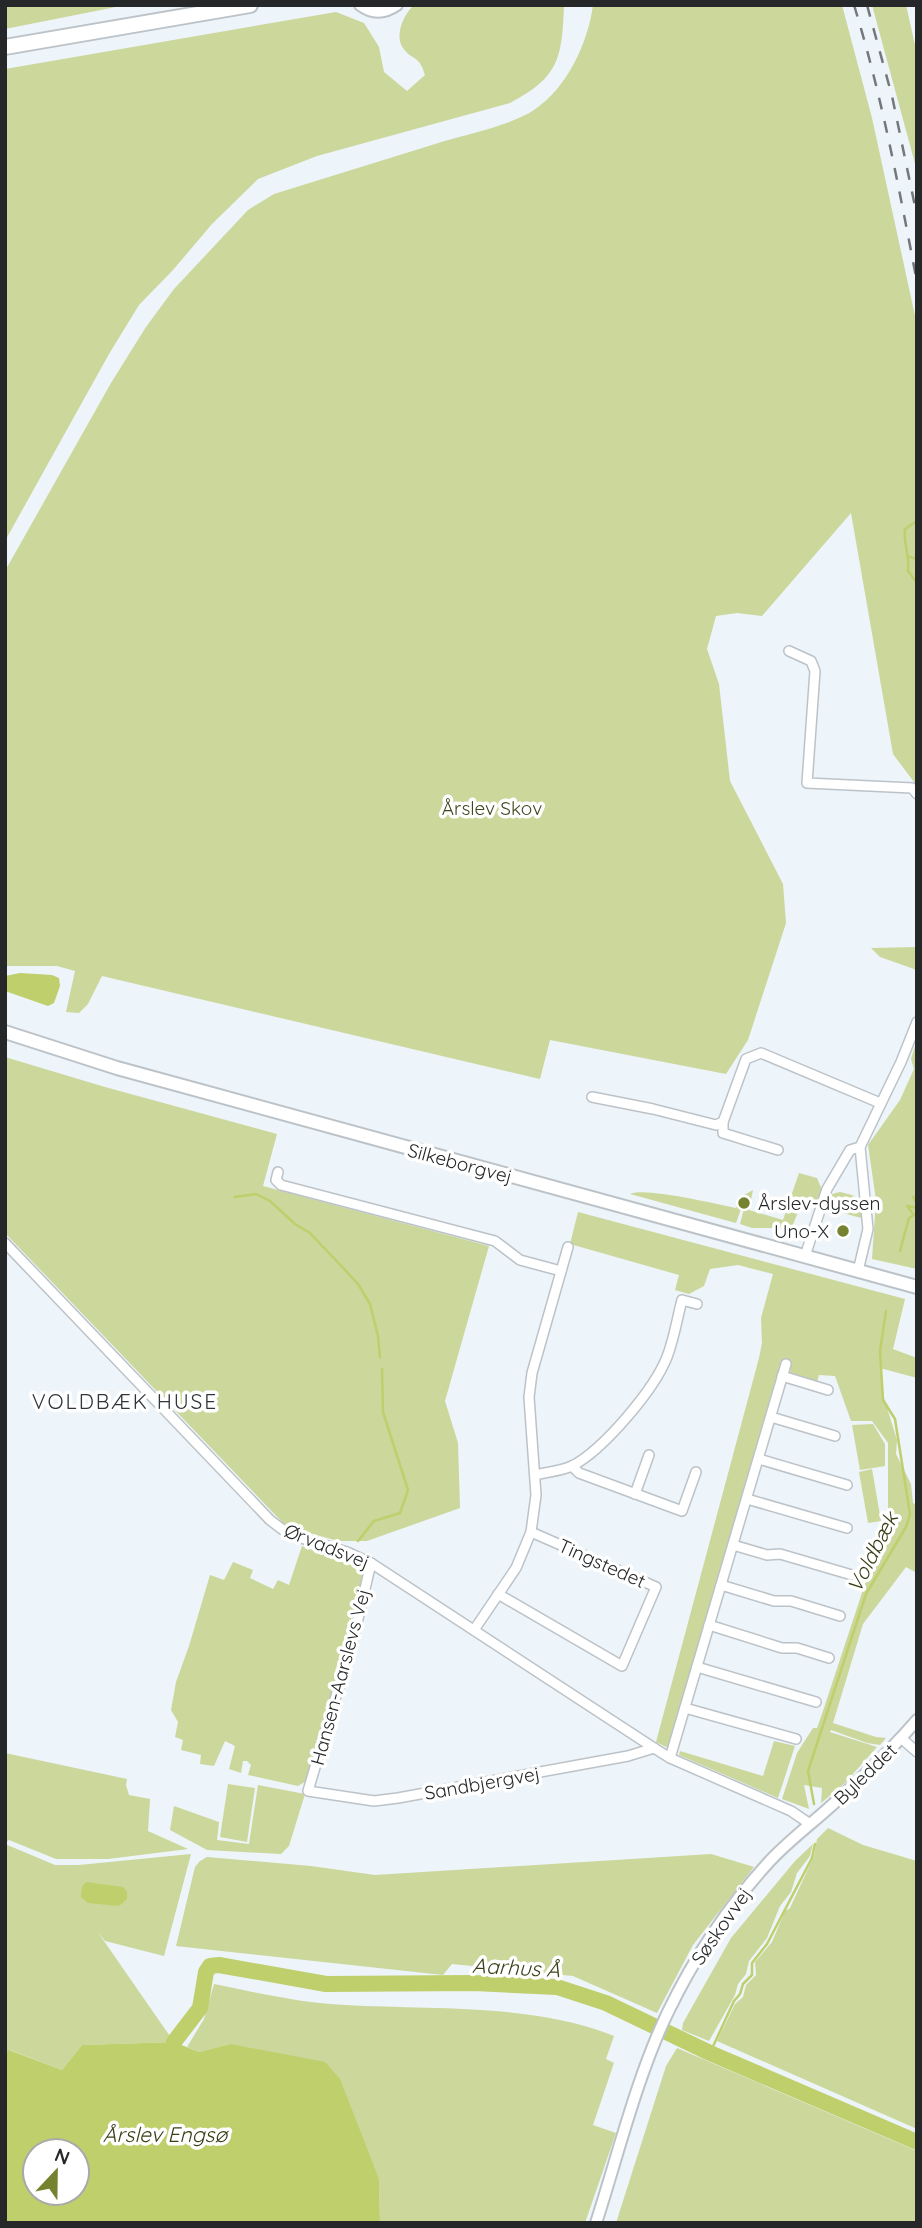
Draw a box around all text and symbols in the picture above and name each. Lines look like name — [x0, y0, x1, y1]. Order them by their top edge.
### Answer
park label: Årslev Skov — [442, 796, 542, 820]
street label: Silkeborgvej — [405, 1138, 515, 1188]
place label: Årslev-dyssen — [758, 1191, 880, 1215]
marker: Årslev-dyssen — [736, 1195, 752, 1211]
place label: Uno-X — [774, 1219, 829, 1243]
marker: Uno-X — [835, 1223, 851, 1239]
district label: VOLDBÆK HUSE — [32, 1388, 218, 1414]
water label: Voldbæk — [841, 1506, 904, 1596]
street label: Ørvadsvej — [281, 1518, 373, 1574]
street label: Tingstedet — [555, 1533, 649, 1593]
street label: Hansen-Aarslevs Vej — [305, 1586, 375, 1768]
street label: Byleddet — [829, 1738, 901, 1810]
street label: Sandbjergvej — [422, 1761, 542, 1805]
street label: Søskovvej — [686, 1883, 756, 1969]
water label: Aarhus Å — [471, 1952, 561, 1982]
water label: Årslev Engsø — [103, 2121, 229, 2147]
north arrow — [21, 2137, 91, 2207]
text: N — [51, 2142, 73, 2170]

